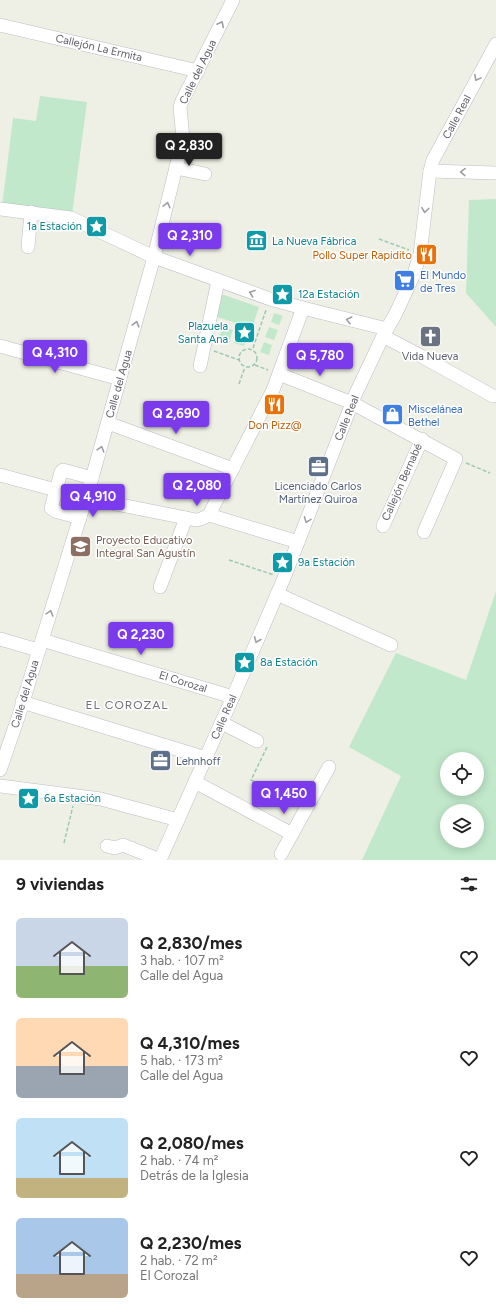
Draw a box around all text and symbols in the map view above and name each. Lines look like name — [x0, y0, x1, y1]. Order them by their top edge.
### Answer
one-way arrow — [217, 21, 224, 28]
street label: Callejón La Ermita — [54, 32, 144, 64]
street label: Calle del Agua — [177, 38, 219, 106]
one-way arrow — [475, 74, 482, 81]
street label: Calle Real — [440, 93, 474, 141]
pin: Q 2,830 — [152, 133, 226, 167]
text: Q 2,830 — [165, 138, 213, 153]
one-way arrow — [460, 168, 466, 177]
one-way arrow — [162, 202, 170, 208]
one-way arrow — [421, 207, 430, 213]
place icon: 1a Estación — [84, 213, 110, 239]
place label: 1a Estación — [27, 220, 82, 233]
pin: Q 2,310 — [153, 223, 227, 257]
text: Q 2,310 — [167, 228, 213, 243]
museum icon: La Nueva Fábrica — [243, 228, 269, 254]
place label: La Nueva Fábrica — [272, 235, 356, 248]
restaurant icon: Pollo Super Rapidito — [414, 242, 440, 268]
place label: Pollo Super Rapidito — [313, 249, 412, 262]
supermarket icon: El Mundo de Tres — [391, 268, 417, 294]
place label: El Mundo de Tres — [420, 269, 466, 295]
place icon: 12a Estación — [269, 281, 295, 307]
place label: 12a Estación — [298, 288, 359, 301]
one-way arrow — [249, 289, 256, 297]
one-way arrow — [346, 316, 353, 325]
place icon: Plazuela Santa Ana — [231, 319, 257, 345]
one-way arrow — [131, 320, 140, 327]
place label: Plazuela Santa Ana — [178, 320, 228, 346]
church icon: Vida Nueva — [417, 323, 443, 349]
pin: Q 4,310 — [18, 340, 92, 374]
pin: Q 5,780 — [283, 343, 357, 377]
text: Q 4,310 — [32, 345, 78, 360]
street label: Calle del Agua — [103, 348, 135, 420]
text: Q 5,780 — [296, 348, 344, 363]
place label: Vida Nueva — [402, 350, 458, 363]
restaurant icon: Don Pizz@ — [262, 392, 288, 418]
street label: Calle Real — [332, 393, 362, 443]
pin: Q 2,690 — [139, 401, 213, 435]
shop icon: Miscelánea Bethel — [379, 402, 405, 428]
place label: Miscelánea Bethel — [408, 403, 463, 429]
text: Q 2,690 — [152, 406, 200, 421]
place label: Don Pizz@ — [248, 419, 302, 432]
street label: Callejón Bernabé — [379, 441, 425, 523]
one-way arrow — [96, 445, 105, 452]
office icon: Licenciado Carlos Martínez Quiroa — [305, 453, 331, 479]
pin: Q 2,080 — [160, 473, 234, 507]
text: Q 2,080 — [172, 478, 222, 493]
place label: Licenciado Carlos Martínez Quiroa — [274, 480, 362, 506]
pin: Q 4,910 — [56, 484, 130, 518]
text: Q 4,910 — [70, 489, 116, 504]
one-way arrow — [303, 516, 311, 523]
school or university icon: Proyecto Educativo Integral San Agustín — [68, 533, 94, 559]
place label: Proyecto Educativo Integral San Agustín — [96, 534, 195, 560]
place icon: 9a Estación — [269, 549, 295, 575]
place label: 9a Estación — [298, 556, 355, 569]
one-way arrow — [45, 610, 54, 617]
pin: Q 2,230 — [104, 622, 178, 656]
text: Q 2,230 — [117, 627, 165, 642]
one-way arrow — [254, 636, 262, 644]
place icon: 8a Estación — [231, 649, 257, 675]
place label: 8a Estación — [260, 656, 317, 669]
street label: Calle del Agua — [9, 658, 41, 730]
street label: El Corozal — [157, 669, 209, 695]
street label: Calle Real — [208, 692, 240, 742]
district label: EL COROZAL — [85, 698, 169, 712]
office icon: Lehnhoff — [147, 748, 173, 774]
map controls — [440, 752, 484, 848]
button: locate — [440, 752, 484, 796]
place label: Lehnhoff — [176, 755, 222, 768]
pin: Q 1,450 — [247, 781, 321, 815]
place icon: 6a Estación — [16, 785, 42, 811]
text: Q 1,450 — [261, 786, 307, 801]
place label: 6a Estación — [44, 792, 101, 805]
button: layers — [440, 804, 484, 848]
icon: filters — [458, 873, 480, 895]
text: 9 viviendas — [16, 874, 104, 894]
text: Q 2,830/mes — [140, 933, 242, 953]
icon: home — [48, 934, 96, 982]
icon: heart — [458, 947, 480, 969]
text: 3 hab. · 107 m² — [140, 953, 224, 968]
text: Calle del Agua — [140, 968, 223, 983]
text: Q 4,310/mes — [140, 1033, 240, 1053]
icon: home — [48, 1034, 96, 1082]
icon: heart — [458, 1047, 480, 1069]
text: 5 hab. · 173 m² — [140, 1053, 223, 1068]
text: Calle del Agua — [140, 1068, 223, 1083]
text: Q 2,080/mes — [140, 1133, 244, 1153]
icon: home — [48, 1134, 96, 1182]
icon: heart — [458, 1147, 480, 1169]
text: 2 hab. · 74 m² — [140, 1153, 218, 1168]
text: Detrás de la Iglesia — [140, 1168, 249, 1183]
text: Q 2,230/mes — [140, 1233, 242, 1253]
icon: home — [48, 1234, 96, 1282]
icon: heart — [458, 1247, 480, 1269]
text: 2 hab. · 72 m² — [140, 1253, 218, 1268]
text: El Corozal — [140, 1268, 199, 1283]

